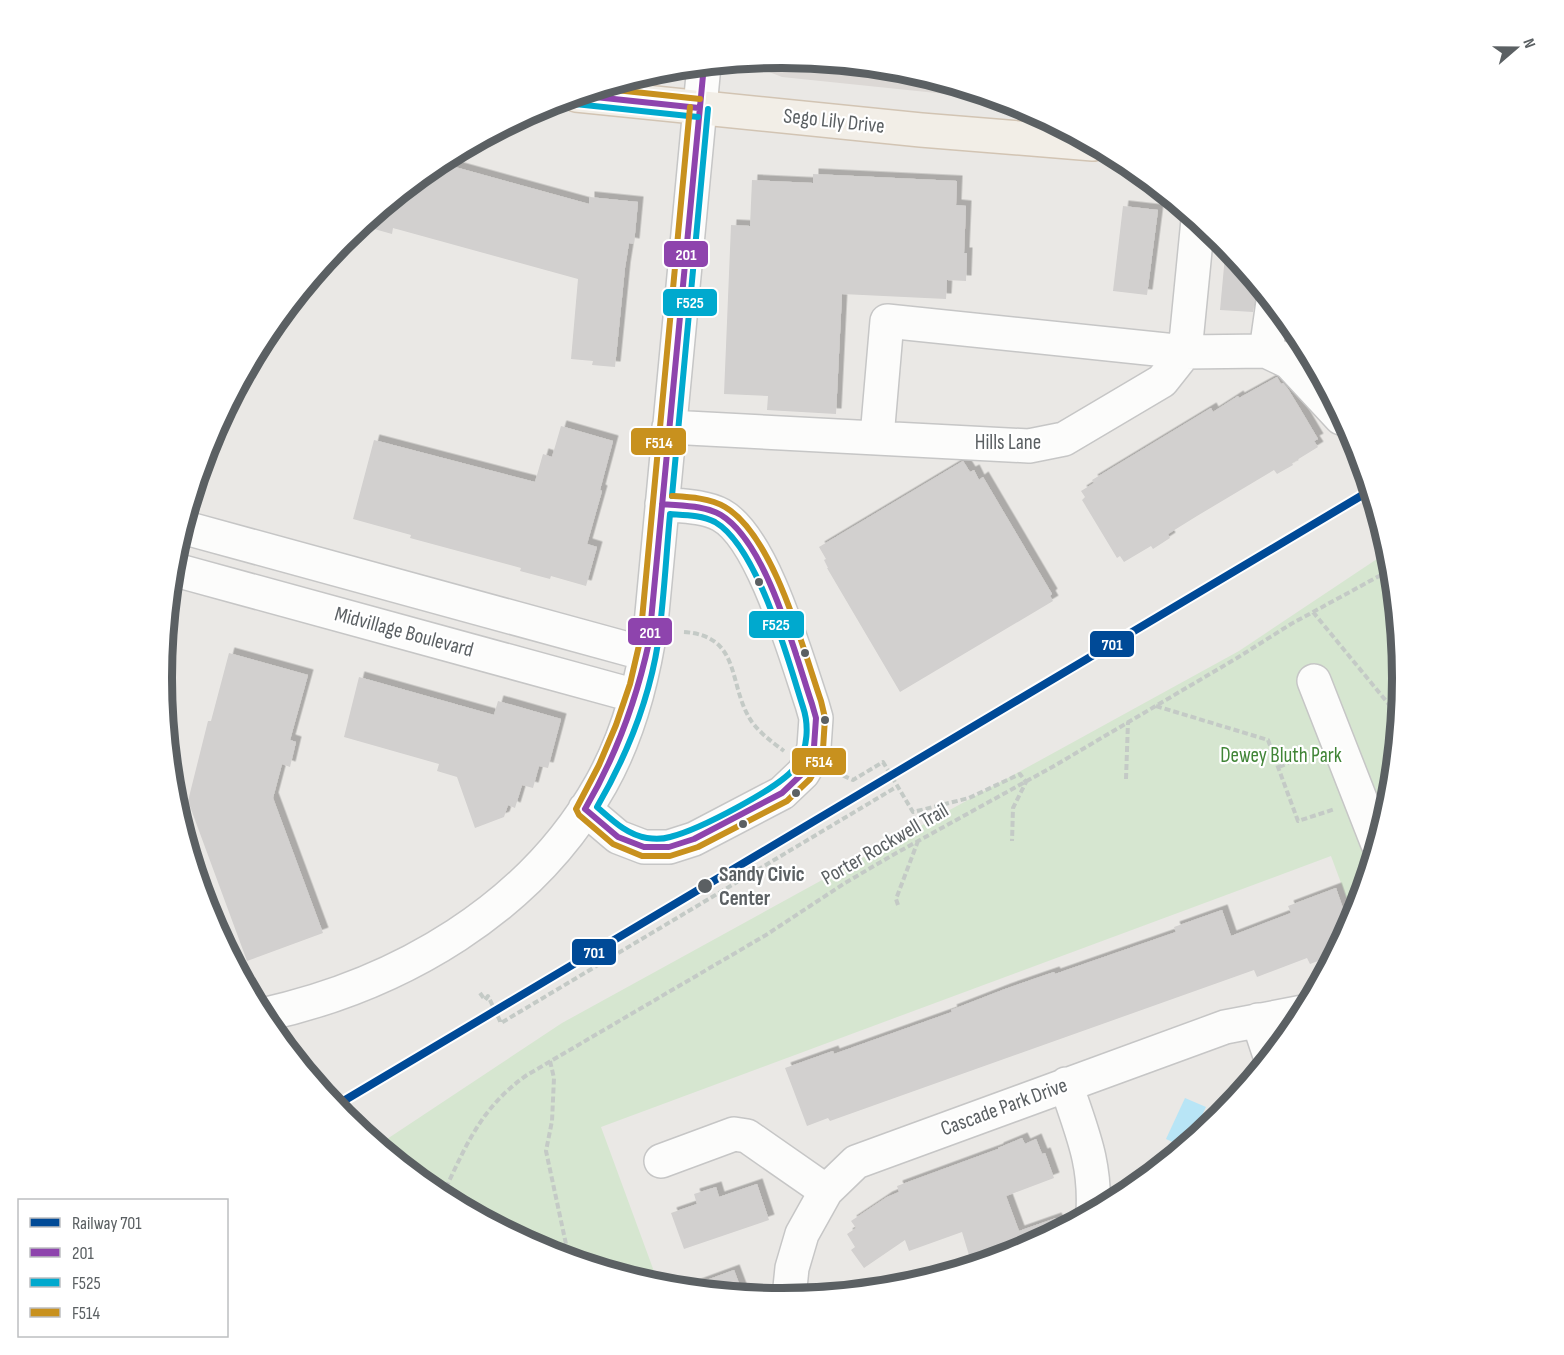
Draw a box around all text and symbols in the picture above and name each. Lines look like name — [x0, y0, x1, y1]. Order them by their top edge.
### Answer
north arrow — [1486, 18, 1546, 78]
text: N — [1518, 36, 1539, 51]
street label: Sego Lily Drive — [782, 103, 886, 139]
line badge: 201 — [663, 240, 709, 268]
text: 201 — [676, 246, 697, 265]
line badge: F525 — [662, 288, 718, 317]
text: F525 — [676, 294, 704, 313]
line badge: F514 — [630, 427, 687, 456]
street label: Hills Lane — [975, 430, 1041, 455]
text: F514 — [645, 434, 673, 453]
unlabelled marker — [753, 576, 765, 588]
street label: Midvillage Boulevard — [332, 601, 476, 663]
line badge: F525 — [748, 610, 805, 639]
text: F525 — [762, 616, 790, 635]
line badge: 201 — [627, 617, 673, 646]
text: 201 — [640, 624, 661, 643]
line badge: 701 — [1089, 630, 1135, 658]
text: 701 — [1102, 636, 1123, 655]
unlabelled marker — [799, 647, 811, 659]
unlabelled marker — [819, 714, 831, 726]
park label: Dewey Bluth Park — [1220, 743, 1342, 768]
line badge: F514 — [791, 747, 847, 776]
text: F514 — [805, 753, 833, 772]
unlabelled marker — [790, 787, 802, 799]
street label: Porter Rockwell Trail — [817, 798, 953, 890]
unlabelled marker — [737, 818, 749, 830]
place label: Sandy Civic Center — [719, 862, 805, 911]
marker: Sandy Civic Center — [696, 877, 714, 895]
line badge: 701 — [571, 938, 617, 966]
text: 701 — [584, 944, 605, 963]
street label: Cascade Park Drive — [937, 1073, 1071, 1141]
legend — [18, 1199, 228, 1337]
text: Railway 701 — [72, 1213, 142, 1234]
text: 201 — [72, 1243, 94, 1264]
text: F525 — [72, 1273, 101, 1294]
text: F514 — [72, 1303, 100, 1324]

